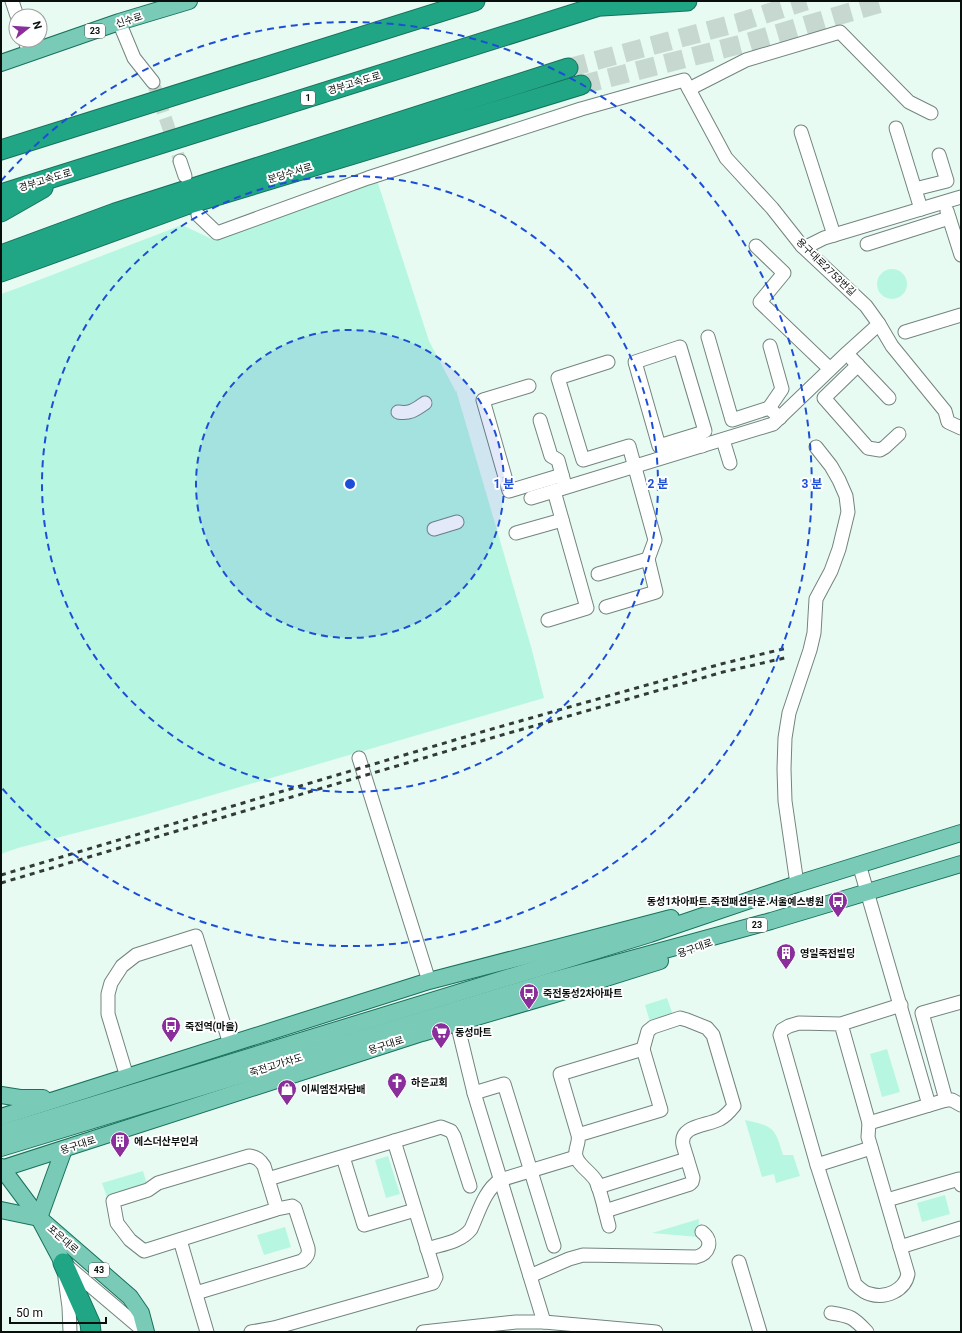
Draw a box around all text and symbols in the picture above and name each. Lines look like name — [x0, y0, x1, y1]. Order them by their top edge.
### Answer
north arrow — [8, 8, 48, 48]
street label: 신수로 — [114, 11, 144, 29]
text: N — [30, 20, 45, 31]
road number: 23 — [85, 24, 105, 38]
street label: 경부고속도로 — [326, 70, 382, 96]
road number: 1 — [301, 91, 315, 105]
street label: 분당수서로 — [266, 161, 314, 185]
street label: 경부고속도로 — [17, 167, 73, 193]
street label: 용구대로2753번길 — [794, 236, 858, 298]
centre of rings — [343, 477, 357, 491]
text: 1 분 — [494, 477, 514, 491]
text: 2 분 — [648, 477, 668, 491]
text: 3 분 — [802, 477, 822, 491]
bus stop icon: 동성1차아파트.죽전패션타운.서울예스병원 — [827, 890, 849, 918]
place label: 동성1차아파트.죽전패션타운.서울예스병원 — [647, 896, 824, 907]
road number: 23 — [747, 918, 767, 932]
street label: 용구대로 — [676, 937, 714, 959]
building icon: 영일죽전빌딩 — [775, 942, 797, 970]
place label: 영일죽전빌딩 — [800, 948, 855, 959]
bus stop icon: 죽전동성2차아파트 — [518, 982, 540, 1010]
place label: 죽전동성2차아파트 — [543, 988, 622, 999]
bus stop icon: 죽전역(마을) — [160, 1015, 182, 1043]
place label: 죽전역(마을) — [185, 1021, 238, 1033]
supermarket icon: 동성마트 — [430, 1021, 452, 1049]
place label: 동성마트 — [455, 1027, 492, 1038]
street label: 용구대로 — [367, 1034, 405, 1056]
street label: 죽전고가차도 — [248, 1052, 304, 1078]
church icon: 하은교회 — [386, 1071, 408, 1099]
place label: 하은교회 — [411, 1077, 448, 1088]
shop icon: 이씨엠전자담배 — [276, 1078, 298, 1106]
place label: 이씨엠전자담배 — [301, 1084, 365, 1095]
building icon: 에스더산부인과 — [109, 1130, 131, 1158]
street label: 용구대로 — [59, 1134, 97, 1156]
place label: 에스더산부인과 — [134, 1136, 198, 1147]
street label: 포은대로 — [46, 1223, 80, 1255]
road number: 43 — [89, 1263, 109, 1277]
scale bar — [10, 1299, 106, 1325]
text: 50 m — [16, 1306, 43, 1320]

